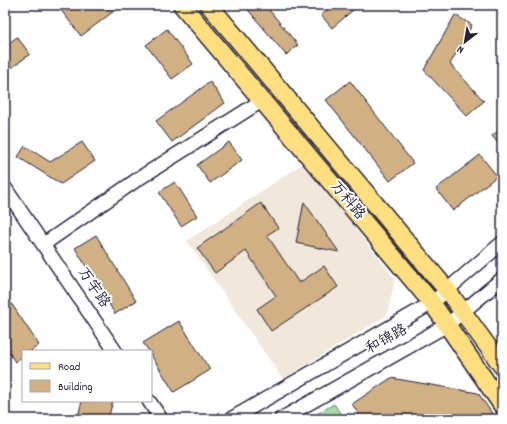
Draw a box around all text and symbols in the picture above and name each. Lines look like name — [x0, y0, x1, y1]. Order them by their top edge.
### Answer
north arrow — [445, 22, 485, 62]
text: N — [454, 40, 467, 57]
street label: 万科路 — [324, 177, 370, 225]
street label: 万宇路 — [71, 263, 115, 313]
street label: 和锦路 — [362, 319, 412, 361]
legend — [22, 350, 152, 402]
text: Road — [58, 359, 80, 376]
text: Building — [58, 379, 93, 396]

